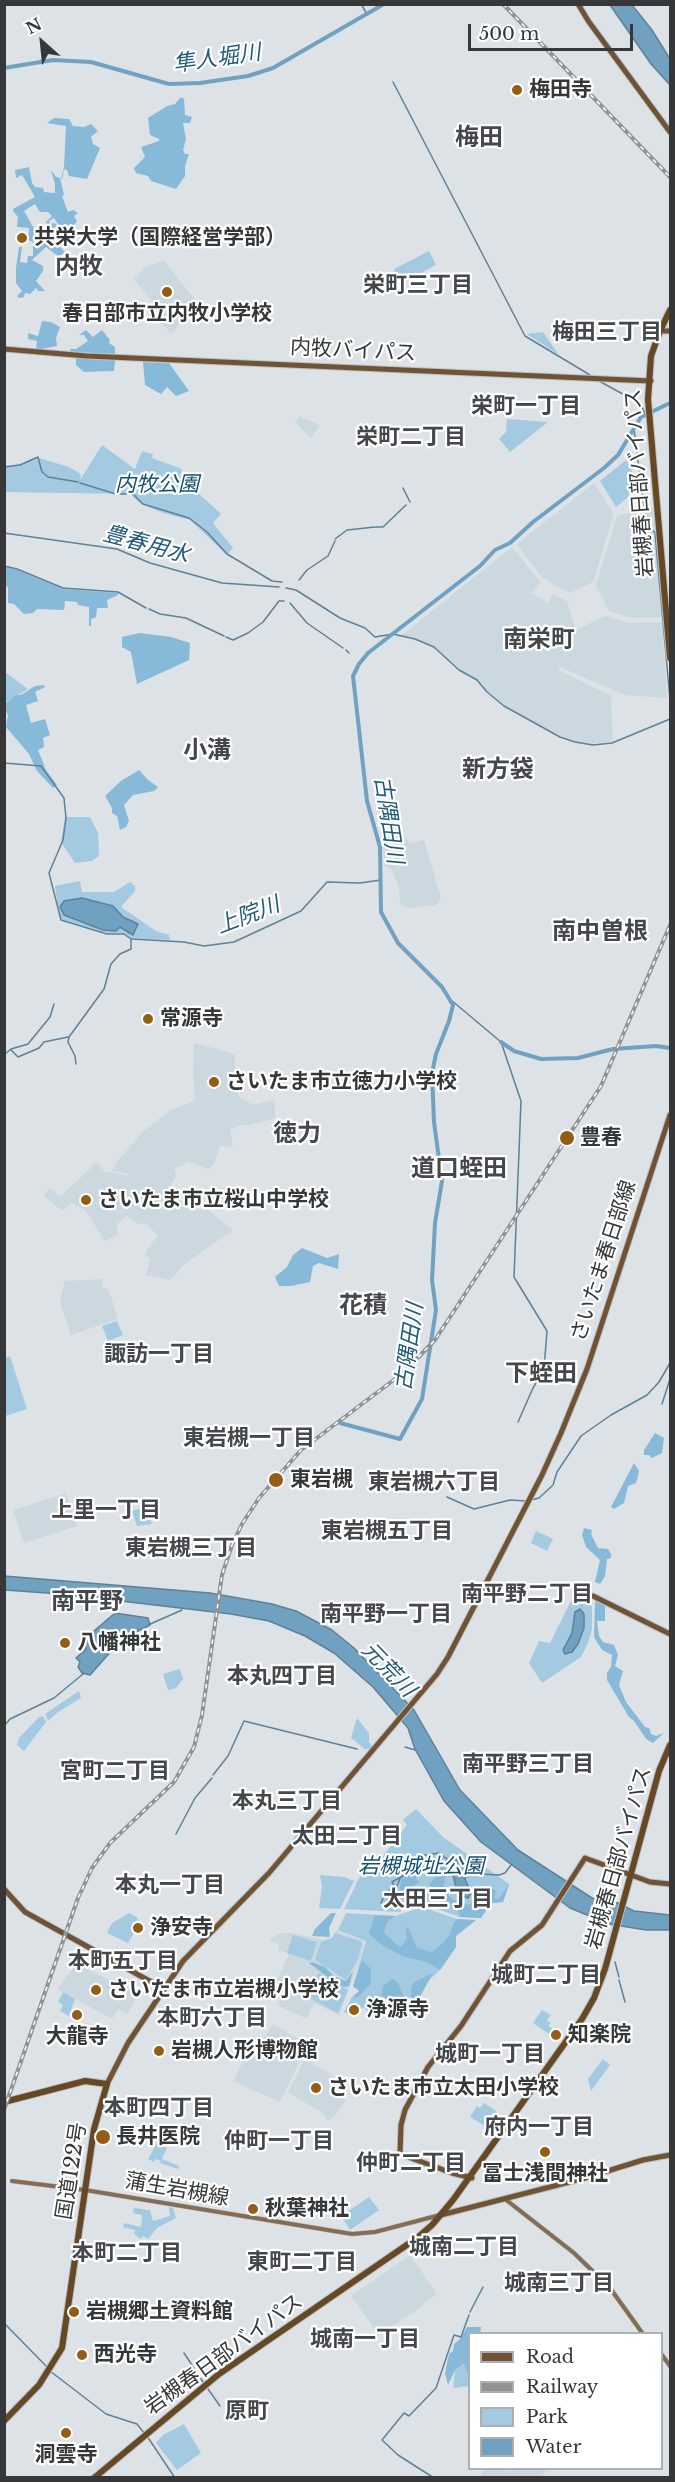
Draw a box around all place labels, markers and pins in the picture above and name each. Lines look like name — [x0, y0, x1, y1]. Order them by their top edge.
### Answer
place label: 梅田寺 — [529, 77, 592, 103]
marker: 梅田寺 — [510, 83, 524, 97]
place label: 共栄大学（国際経営学部） — [34, 225, 286, 251]
marker: 共栄大学（国際経営学部） — [15, 231, 29, 245]
marker: 春日部市立内牧小学校 — [160, 285, 174, 299]
place label: 春日部市立内牧小学校 — [62, 301, 272, 327]
place label: 常源寺 — [160, 1006, 223, 1032]
marker: 常源寺 — [141, 1012, 155, 1026]
place label: さいたま市立徳力小学校 — [226, 1069, 457, 1095]
marker: さいたま市立徳力小学校 — [207, 1075, 221, 1089]
place label: 豊春 — [580, 1125, 622, 1151]
marker: 豊春 — [558, 1129, 576, 1147]
place label: さいたま市立桜山中学校 — [98, 1187, 329, 1213]
marker: さいたま市立桜山中学校 — [79, 1193, 93, 1207]
place label: 東岩槻 — [290, 1467, 353, 1493]
marker: 東岩槻 — [267, 1471, 285, 1489]
place label: 八幡神社 — [77, 1630, 161, 1656]
marker: 八幡神社 — [58, 1636, 72, 1650]
place label: 浄安寺 — [150, 1915, 213, 1941]
marker: 浄安寺 — [131, 1921, 145, 1935]
place label: さいたま市立岩槻小学校 — [108, 1977, 339, 2003]
marker: さいたま市立岩槻小学校 — [89, 1983, 103, 1997]
place label: 浄源寺 — [366, 1997, 429, 2023]
marker: 浄源寺 — [347, 2003, 361, 2017]
marker: 大龍寺 — [70, 2008, 84, 2022]
place label: 知楽院 — [568, 2022, 631, 2048]
place label: 大龍寺 — [46, 2024, 108, 2050]
marker: 知楽院 — [549, 2028, 563, 2042]
place label: 岩槻人形博物館 — [171, 2038, 318, 2064]
marker: 岩槻人形博物館 — [152, 2044, 166, 2058]
place label: さいたま市立太田小学校 — [328, 2075, 559, 2101]
marker: さいたま市立太田小学校 — [309, 2081, 323, 2095]
place label: 長井医院 — [116, 2124, 200, 2150]
marker: 長井医院 — [94, 2128, 112, 2146]
marker: 冨士浅間神社 — [538, 2145, 552, 2159]
place label: 冨士浅間神社 — [482, 2161, 608, 2187]
place label: 秋葉神社 — [265, 2196, 349, 2222]
marker: 秋葉神社 — [246, 2202, 260, 2216]
place label: 岩槻郷土資料館 — [86, 2299, 233, 2325]
marker: 岩槻郷土資料館 — [67, 2305, 81, 2319]
place label: 西光寺 — [94, 2342, 157, 2368]
marker: 西光寺 — [75, 2348, 89, 2362]
marker: 洞雲寺 — [59, 2426, 73, 2440]
place label: 洞雲寺 — [35, 2442, 97, 2468]

